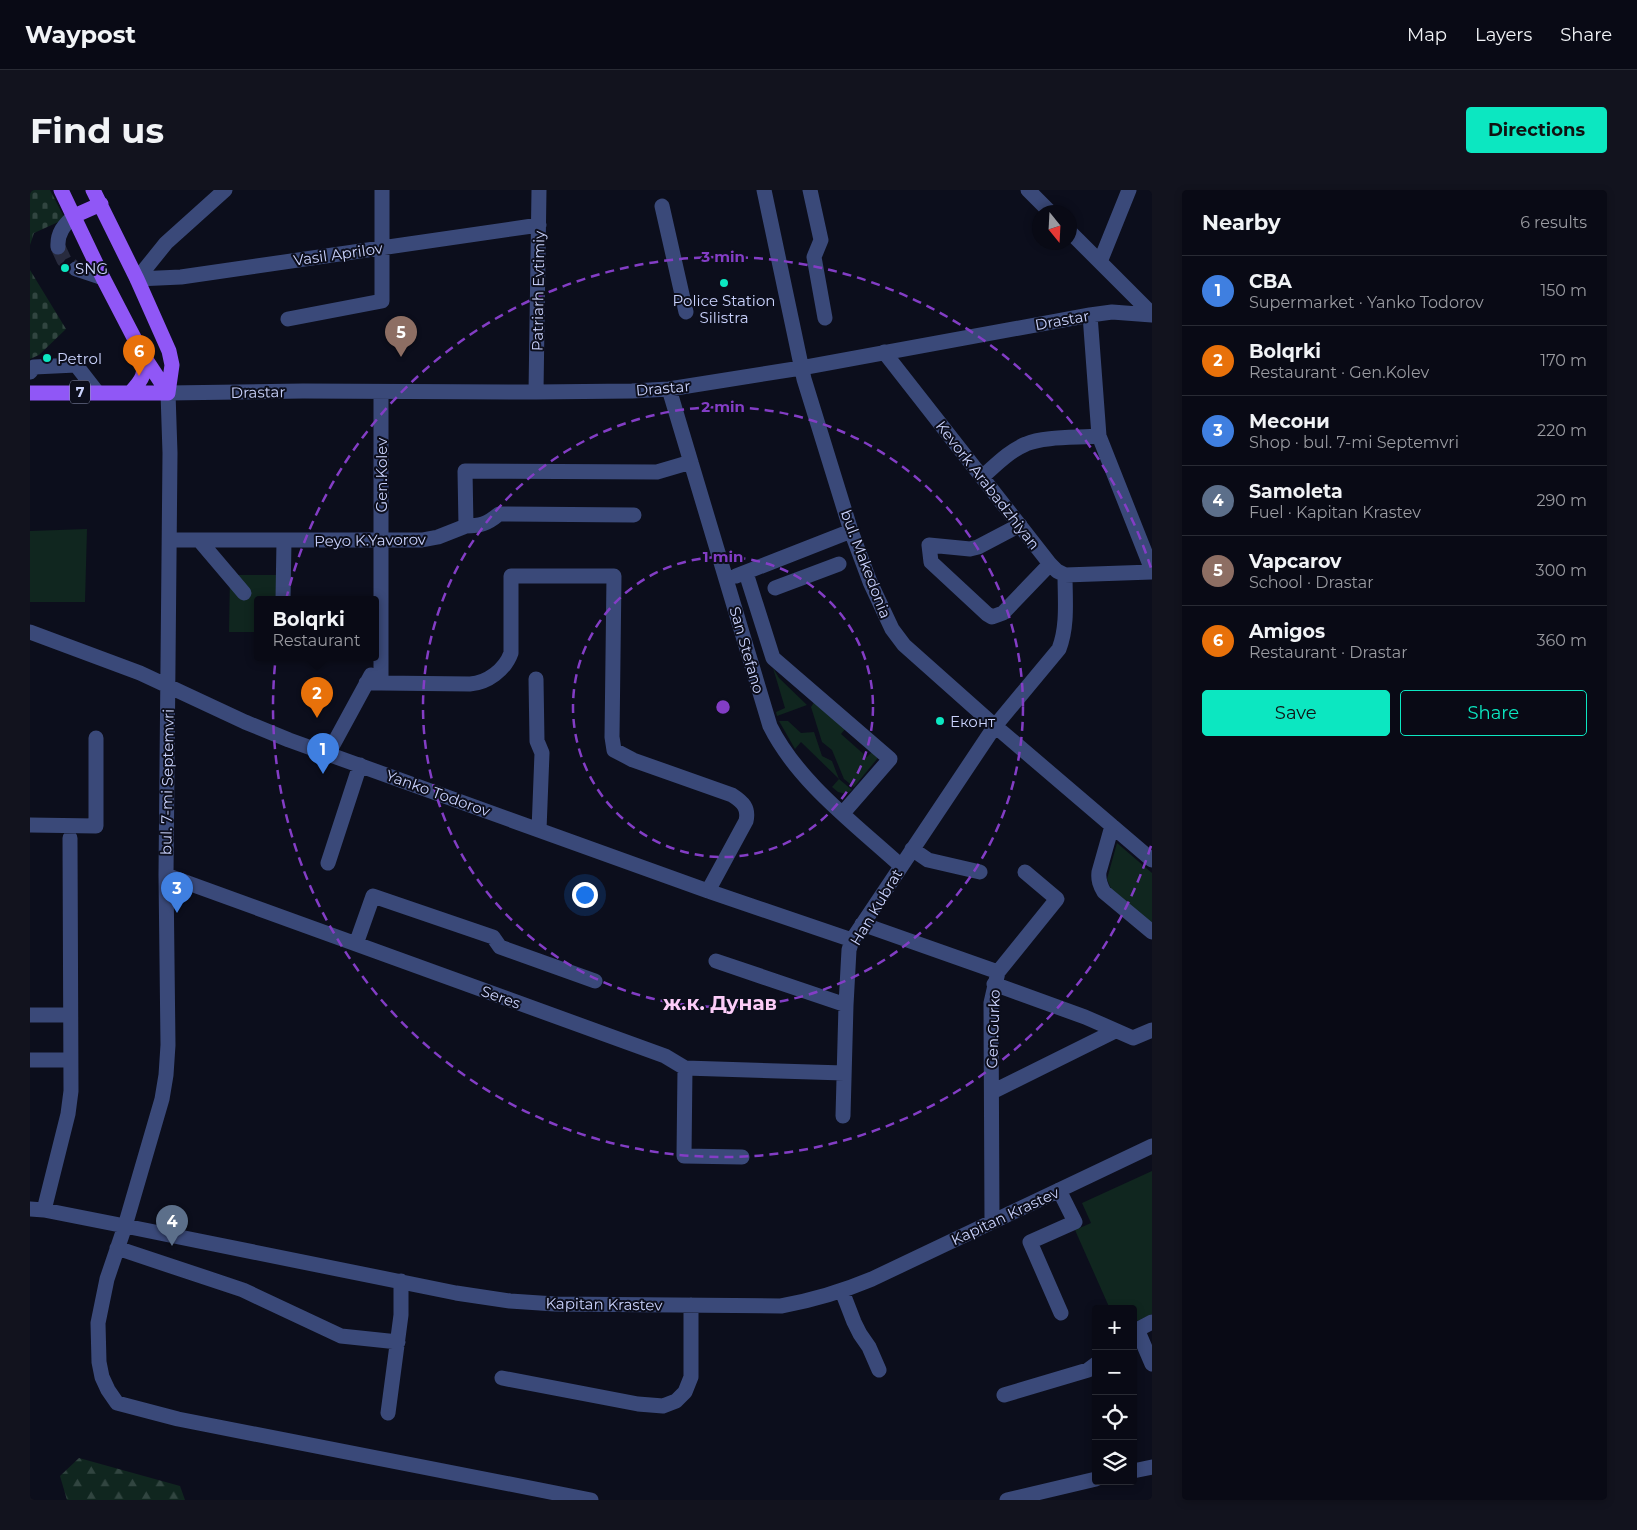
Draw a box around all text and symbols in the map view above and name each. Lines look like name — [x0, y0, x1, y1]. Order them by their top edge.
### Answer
text: Waypost — [25, 20, 136, 49]
text: Map — [1407, 24, 1447, 46]
text: Layers — [1475, 24, 1532, 46]
text: Share — [1560, 24, 1612, 46]
button: Directions — [1466, 107, 1607, 153]
text: Find us — [30, 109, 164, 152]
north arrow — [1032, 205, 1077, 250]
text: Nearby — [1202, 210, 1281, 235]
text: 6 results — [1520, 213, 1587, 232]
street label: Patriarh Evtimiy — [527, 230, 549, 351]
street label: Vasil Aprilov — [292, 238, 385, 270]
text: 3 min — [700, 247, 745, 266]
place label: SNG — [75, 259, 108, 278]
marker: SNG — [59, 262, 71, 274]
text: CBA — [1249, 270, 1292, 293]
marker: Police Station Silistra — [718, 277, 730, 289]
text: 1 — [1215, 281, 1221, 300]
text: 150 m — [1540, 281, 1587, 300]
place label: Police Station Silistra — [673, 291, 775, 327]
text: Supermarket · Yanko Todorov — [1249, 293, 1484, 312]
street label: Drastar — [1033, 306, 1091, 334]
pin: 5 — [385, 316, 417, 357]
pin: 6 — [123, 335, 155, 376]
text: Bolqrki — [1249, 340, 1321, 363]
place label: Petrol — [57, 349, 102, 368]
text: 2 — [1213, 351, 1223, 370]
text: 170 m — [1540, 351, 1587, 370]
marker: Petrol — [41, 352, 53, 364]
text: Restaurant · Gen.Kolev — [1249, 363, 1429, 382]
street label: Drastar — [635, 376, 691, 400]
road number: 7 — [70, 380, 90, 403]
street label: Drastar — [231, 382, 285, 402]
text: 2 min — [701, 397, 745, 416]
text: Месони — [1249, 410, 1330, 433]
street label: Kevork Arabadzhiyan — [932, 417, 1044, 553]
text: 3 — [1213, 421, 1223, 440]
text: 220 m — [1537, 421, 1587, 440]
text: Shop · bul. 7-mi Septemvri — [1249, 433, 1459, 452]
street label: Gen.Kolev — [372, 437, 391, 512]
text: Samoleta — [1249, 480, 1343, 503]
text: 4 — [1212, 491, 1224, 510]
text: 290 m — [1536, 491, 1587, 510]
text: Fuel · Kapitan Krastev — [1249, 503, 1421, 522]
street label: bul. Makedonia — [837, 507, 895, 621]
street label: Peyo K.Yavorov — [314, 530, 427, 550]
text: 1 min — [703, 547, 743, 566]
text: Vapcarov — [1249, 550, 1341, 573]
text: 5 — [1213, 561, 1223, 580]
text: 300 m — [1536, 561, 1587, 580]
text: School · Drastar — [1249, 573, 1374, 592]
popup — [254, 596, 379, 661]
street label: San Stefano — [726, 604, 768, 696]
text: Bolqrki — [273, 608, 345, 631]
text: Amigos — [1249, 620, 1325, 643]
text: Restaurant — [273, 631, 360, 650]
text: 6 — [1213, 631, 1223, 650]
text: 360 m — [1536, 631, 1587, 650]
text: Restaurant · Drastar — [1249, 643, 1408, 662]
pin: 2 — [301, 677, 333, 718]
button: Save — [1202, 690, 1390, 736]
button: Share — [1400, 690, 1587, 736]
centre of rings — [714, 698, 732, 716]
street label: bul. 7-mi Septemvri — [156, 709, 178, 855]
place label: Еконт — [950, 712, 996, 731]
marker: Еконт — [934, 715, 946, 727]
pin: 1 — [307, 733, 339, 774]
street label: Yanko Todorov — [383, 765, 493, 821]
street label: Han Kubrat — [846, 865, 906, 949]
pin: 3 — [161, 872, 193, 913]
your location — [572, 882, 598, 908]
street label: Seres — [479, 981, 523, 1013]
street label: Gen.Gurko — [982, 989, 1004, 1069]
district label: ж.к. Дунав — [663, 991, 777, 1015]
street label: Kapitan Krastev — [948, 1182, 1063, 1249]
pin: 4 — [156, 1205, 188, 1246]
street label: Kapitan Krastev — [545, 1293, 664, 1315]
map controls — [1092, 1305, 1137, 1485]
button: + — [1092, 1305, 1137, 1350]
button: − — [1092, 1350, 1137, 1395]
button: locate — [1092, 1395, 1137, 1440]
button: layers — [1092, 1440, 1137, 1485]

